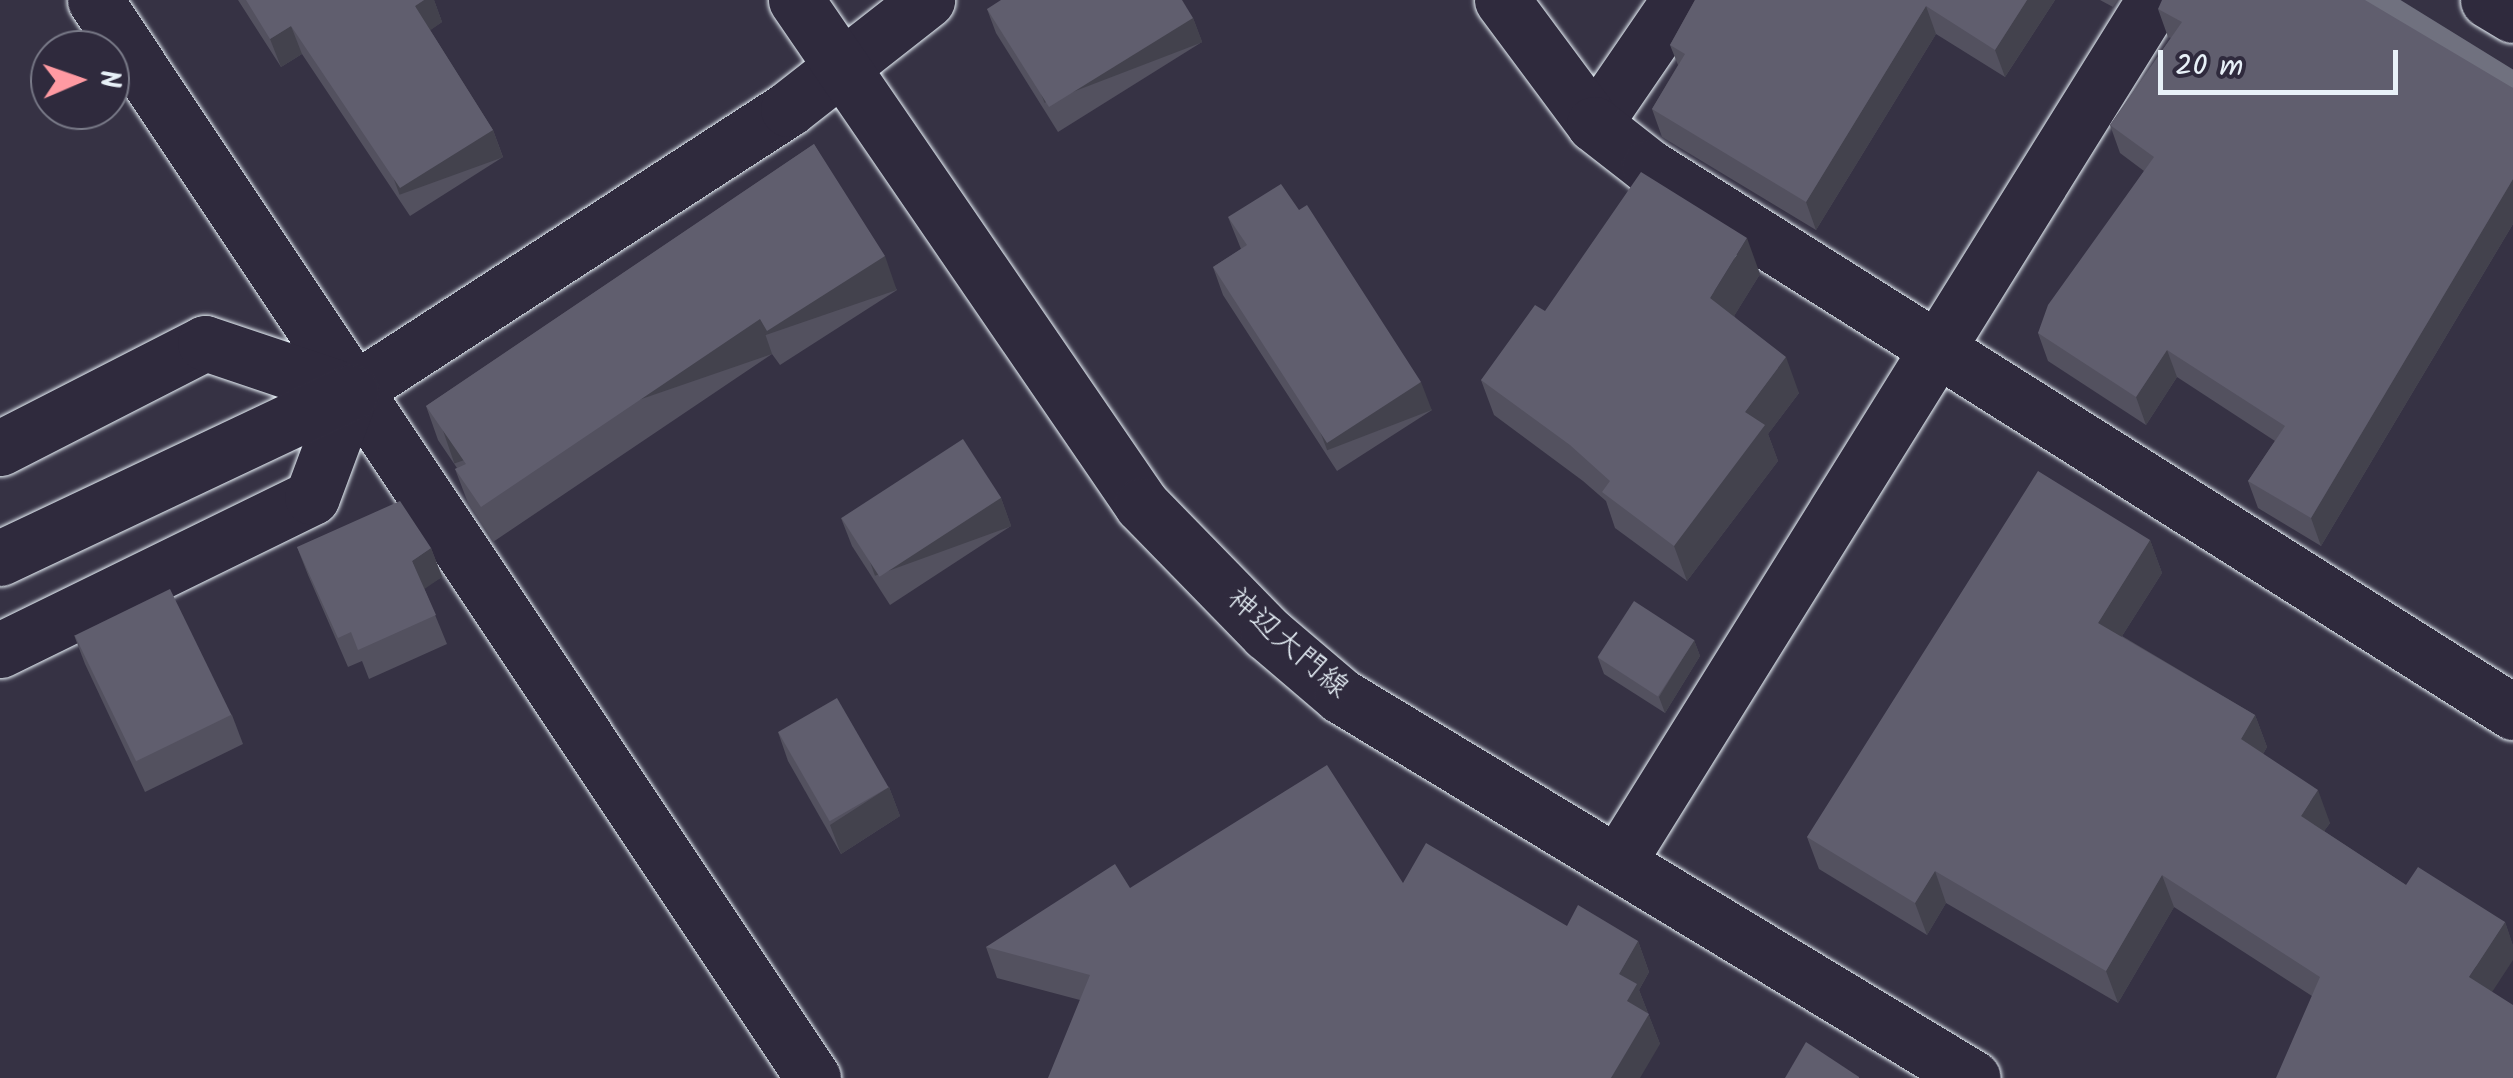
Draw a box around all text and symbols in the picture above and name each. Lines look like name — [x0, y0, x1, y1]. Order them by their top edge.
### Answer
north arrow — [30, 30, 130, 130]
scale bar — [2163, 30, 2403, 92]
text: 20 m — [2175, 43, 2243, 91]
text: N — [86, 69, 131, 89]
street label: 神辺大門線 — [1219, 581, 1355, 707]

